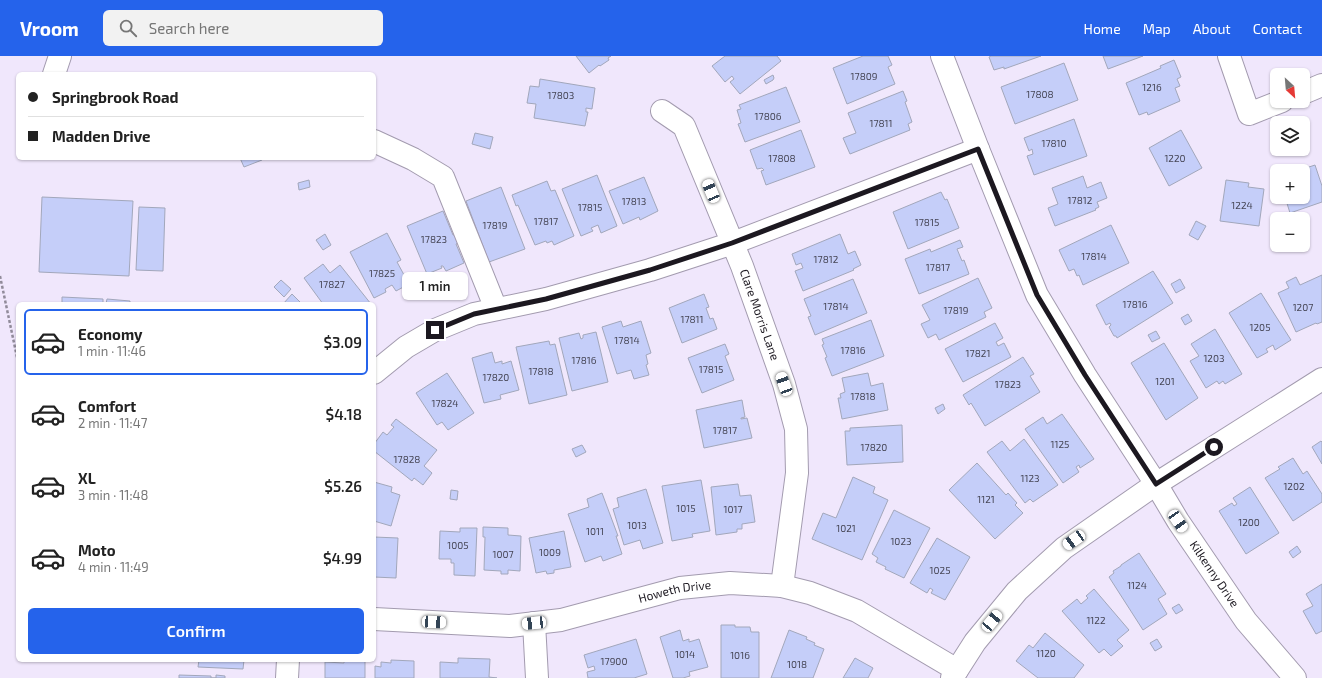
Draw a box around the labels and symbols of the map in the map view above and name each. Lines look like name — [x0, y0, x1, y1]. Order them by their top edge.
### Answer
north arrow — [1270, 68, 1310, 108]
house number: 17809 — [851, 70, 878, 82]
house number: 1216 — [1142, 81, 1162, 93]
house number: 17808 — [1026, 88, 1054, 100]
house number: 17803 — [548, 89, 574, 101]
house number: 17806 — [755, 110, 782, 122]
house number: 17811 — [869, 117, 893, 129]
house number: 17810 — [1041, 137, 1067, 149]
house number: 17808 — [768, 152, 796, 164]
house number: 1220 — [1164, 152, 1186, 164]
car — [701, 178, 721, 204]
house number: 17812 — [1068, 194, 1093, 206]
house number: 17813 — [622, 195, 646, 207]
house number: 1224 — [1231, 199, 1253, 211]
house number: 17815 — [578, 201, 602, 213]
house number: 17817 — [534, 215, 558, 227]
house number: 17815 — [915, 216, 939, 228]
house number: 17819 — [483, 219, 508, 231]
house number: 17823 — [421, 233, 447, 245]
house number: 17814 — [1081, 250, 1107, 262]
house number: 17812 — [814, 253, 839, 265]
house number: 17817 — [926, 261, 950, 273]
house number: 17825 — [369, 267, 395, 279]
street label: Clare Morris Lane — [738, 267, 783, 362]
callout: 1 min — [402, 272, 468, 300]
house number: 17827 — [319, 278, 345, 290]
house number: 17816 — [1123, 298, 1148, 310]
house number: 17814 — [823, 300, 849, 312]
house number: 1207 — [1293, 301, 1313, 313]
house number: 17819 — [944, 304, 969, 316]
house number: 17811 — [680, 313, 704, 325]
route end — [426, 321, 444, 339]
house number: 1205 — [1250, 321, 1271, 333]
house number: 17814 — [614, 334, 640, 346]
house number: 17816 — [841, 344, 866, 356]
house number: 17821 — [966, 347, 990, 359]
house number: 1203 — [1203, 352, 1225, 364]
house number: 17816 — [572, 354, 597, 366]
house number: 17815 — [699, 363, 723, 375]
house number: 17818 — [528, 365, 554, 377]
house number: 17820 — [483, 371, 509, 383]
car — [774, 371, 794, 397]
house number: 1201 — [1155, 375, 1175, 387]
house number: 17823 — [995, 378, 1021, 390]
house number: 17818 — [850, 390, 876, 402]
house number: 17824 — [432, 397, 458, 409]
house number: 17817 — [713, 424, 737, 436]
house number: 1125 — [1051, 438, 1069, 450]
route start — [1205, 438, 1223, 456]
house number: 17820 — [861, 441, 887, 453]
house number: 17828 — [394, 453, 420, 465]
house number: 1123 — [1020, 472, 1040, 484]
house number: 1202 — [1283, 480, 1305, 492]
house number: 1121 — [977, 493, 995, 505]
house number: 1015 — [676, 502, 696, 514]
house number: 1017 — [723, 503, 743, 515]
car — [1166, 508, 1190, 534]
house number: 1200 — [1238, 516, 1260, 528]
house number: 1013 — [627, 519, 647, 531]
house number: 1021 — [836, 522, 856, 534]
house number: 1011 — [586, 525, 604, 537]
car — [1061, 528, 1087, 552]
house number: 1023 — [890, 535, 912, 547]
street label: Kilkenny Drive — [1188, 538, 1243, 610]
house number: 1005 — [447, 539, 469, 551]
house number: 1009 — [539, 546, 561, 558]
house number: 1007 — [492, 548, 514, 560]
house number: 1025 — [930, 564, 951, 576]
street label: Howeth Drive — [637, 577, 712, 605]
house number: 1124 — [1127, 579, 1147, 591]
car — [980, 608, 1004, 634]
house number: 1122 — [1086, 614, 1106, 626]
car — [422, 615, 446, 629]
car — [521, 616, 547, 630]
house number: 1120 — [1036, 647, 1056, 659]
house number: 1014 — [675, 648, 695, 660]
house number: 1016 — [730, 649, 750, 661]
house number: 17900 — [601, 655, 627, 667]
house number: 1018 — [787, 658, 807, 670]

